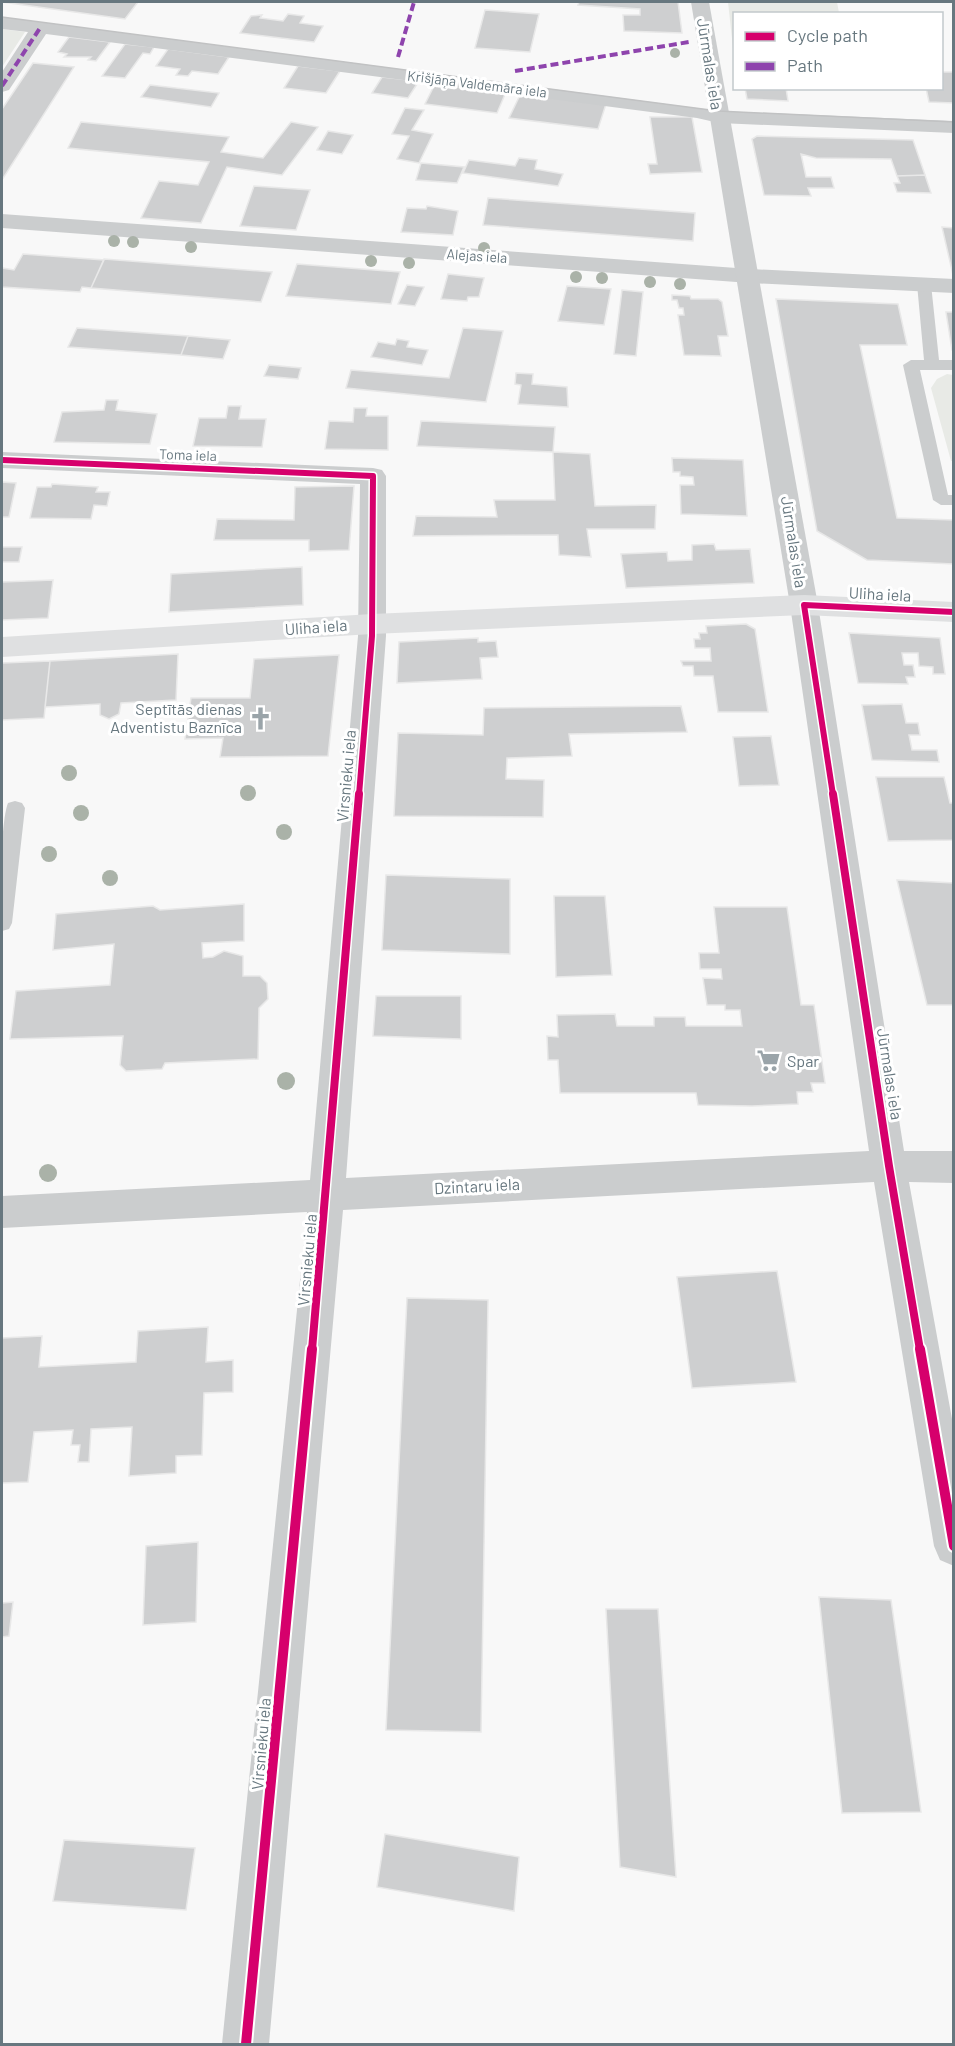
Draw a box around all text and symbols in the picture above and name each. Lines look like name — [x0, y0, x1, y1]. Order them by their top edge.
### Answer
legend — [733, 12, 943, 90]
street label: Jūrmalas iela — [694, 17, 727, 111]
text: Cycle path — [787, 24, 868, 46]
text: Path — [787, 54, 823, 76]
street label: Krišjāņa Valdemāra iela — [406, 67, 548, 100]
street label: Alejas iela — [446, 245, 508, 266]
street label: Toma iela — [159, 445, 217, 464]
street label: Jūrmalas iela — [778, 495, 811, 589]
street label: Uliha iela — [848, 582, 912, 605]
street label: Uliha iela — [284, 615, 348, 638]
place label: Septītās dienas Adventistu Baznīca — [110, 699, 242, 736]
church icon: Septītās dienas Adventistu Baznīca — [247, 705, 273, 731]
street label: Virsnieku iela — [332, 729, 359, 823]
street label: Jūrmalas iela — [874, 1027, 907, 1121]
supermarket icon: Spar — [756, 1048, 782, 1074]
place label: Spar — [787, 1051, 819, 1070]
street label: Dzintaru iela — [434, 1174, 520, 1197]
street label: Virsnieku iela — [293, 1213, 320, 1307]
street label: Virsnieku iela — [247, 1697, 274, 1791]

